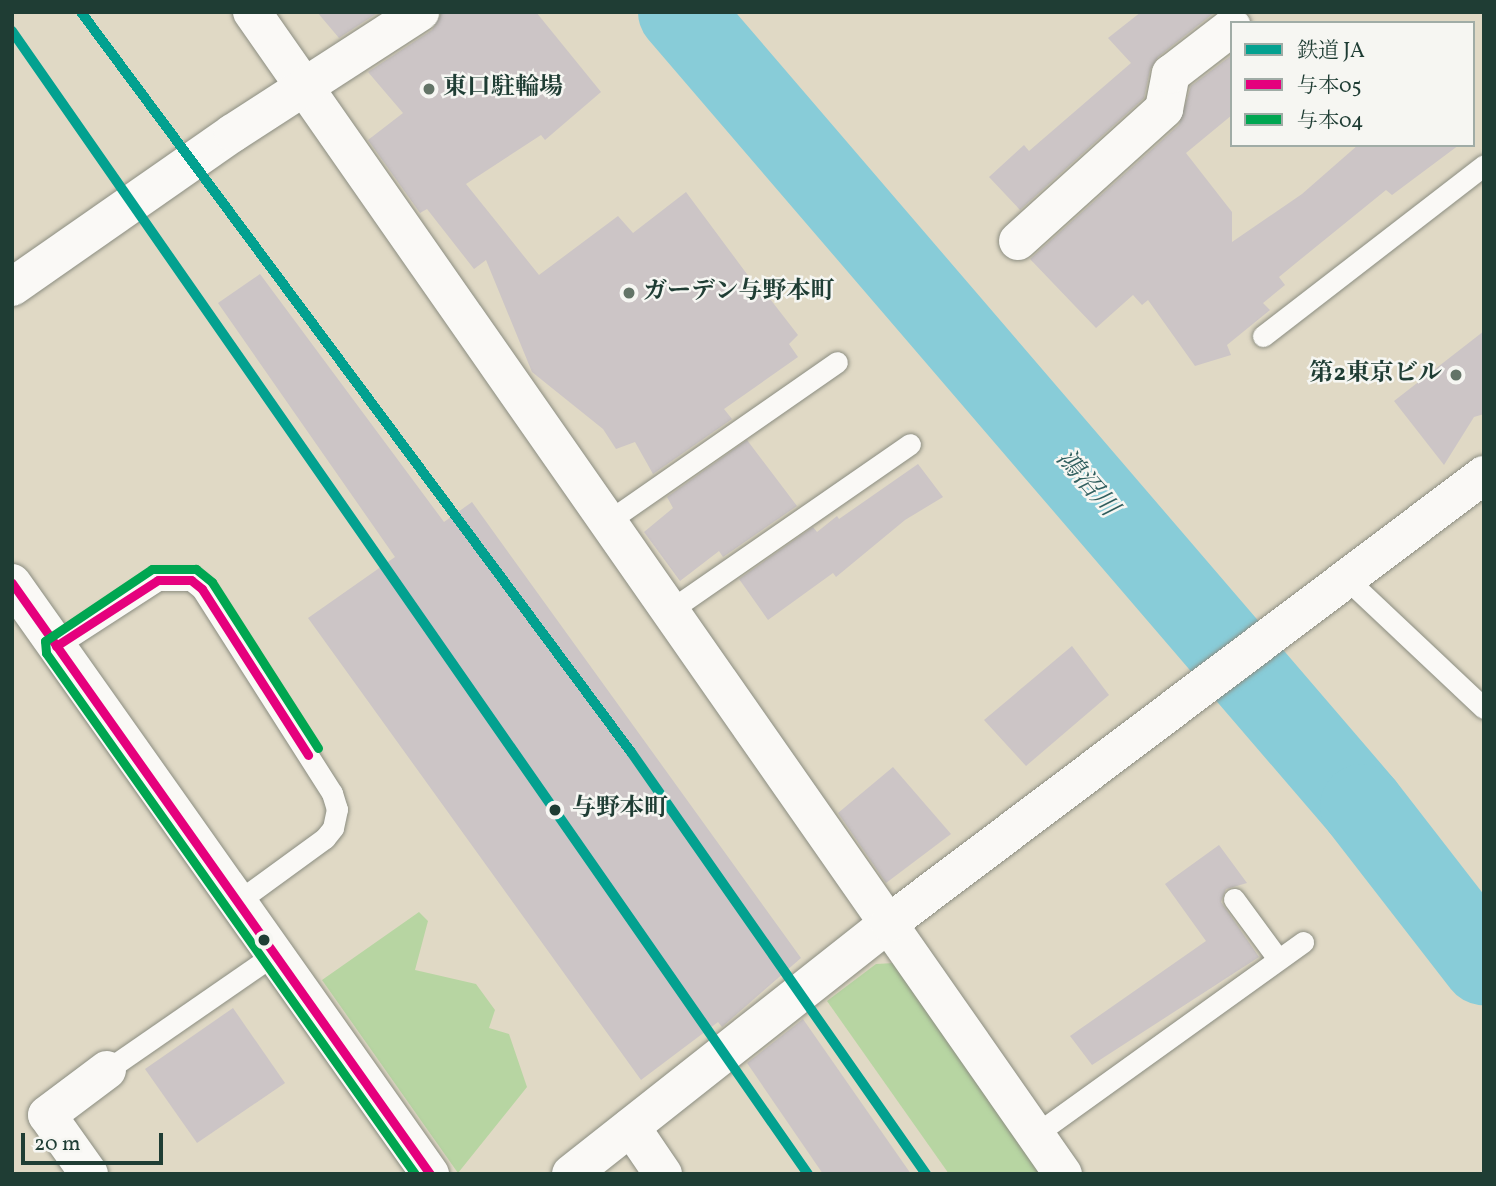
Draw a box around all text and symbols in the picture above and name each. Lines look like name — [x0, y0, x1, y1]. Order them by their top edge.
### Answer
legend — [1230, 21, 1475, 147]
text: 鉄道 JA — [1297, 37, 1365, 66]
text: 与本05 — [1297, 72, 1362, 101]
place label: 東口駐輪場 — [443, 75, 563, 103]
marker: 東口駐輪場 — [421, 81, 437, 97]
text: 与本04 — [1297, 107, 1364, 136]
place label: ガーデン与野本町 — [643, 279, 835, 307]
marker: ガーデン与野本町 — [621, 285, 637, 301]
place label: 第2東京ビル — [1310, 361, 1442, 389]
marker: 第2東京ビル — [1448, 367, 1464, 383]
water label: 鴻沼川 — [1049, 444, 1123, 524]
place label: 与野本町 — [572, 796, 668, 824]
marker: 与野本町 — [544, 799, 566, 821]
unlabelled marker — [257, 933, 271, 947]
scale bar — [24, 1120, 166, 1164]
text: 20 m — [34, 1130, 80, 1159]

